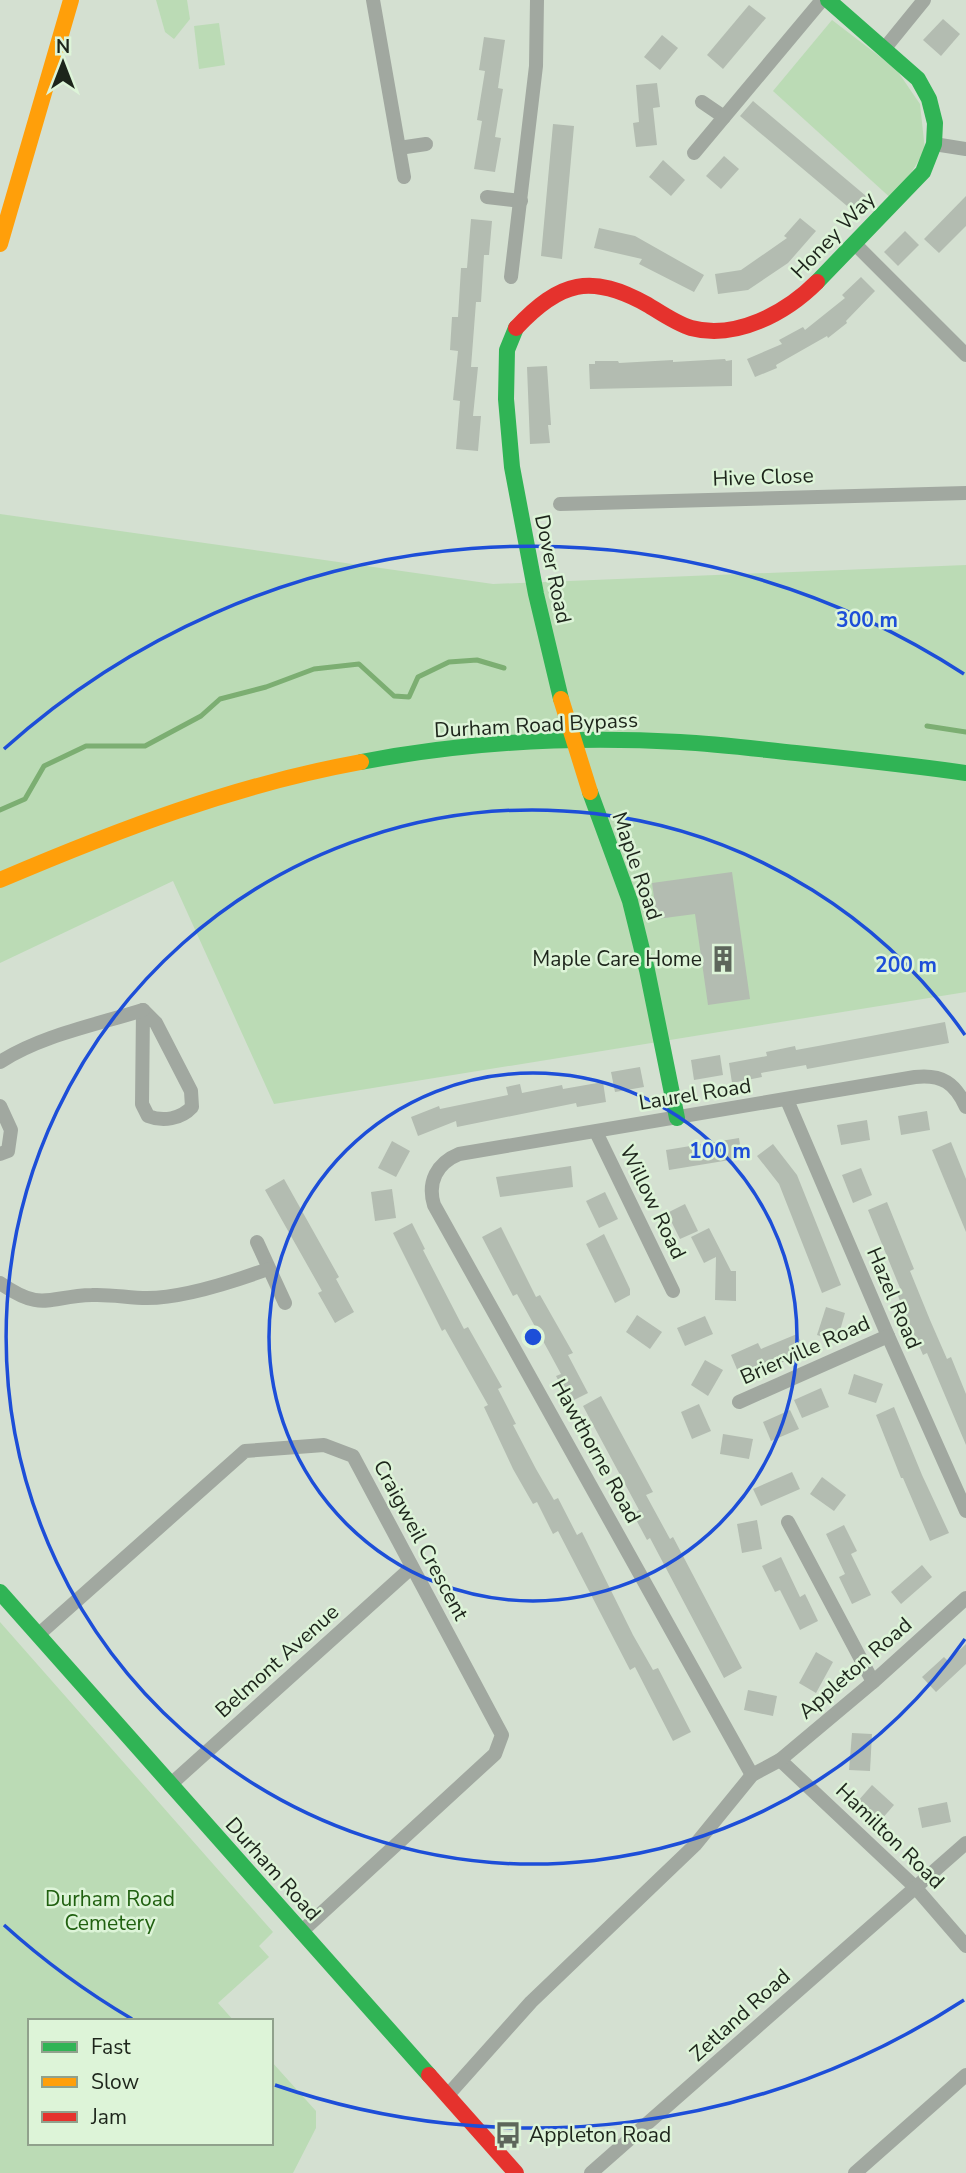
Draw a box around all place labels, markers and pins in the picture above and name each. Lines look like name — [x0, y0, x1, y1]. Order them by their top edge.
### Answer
building icon: Maple Care Home — [708, 944, 738, 974]
place label: Maple Care Home — [532, 945, 702, 973]
centre of rings — [521, 1325, 545, 1349]
bus stop icon: Appleton Road — [493, 2120, 523, 2150]
place label: Appleton Road — [529, 2121, 671, 2149]

